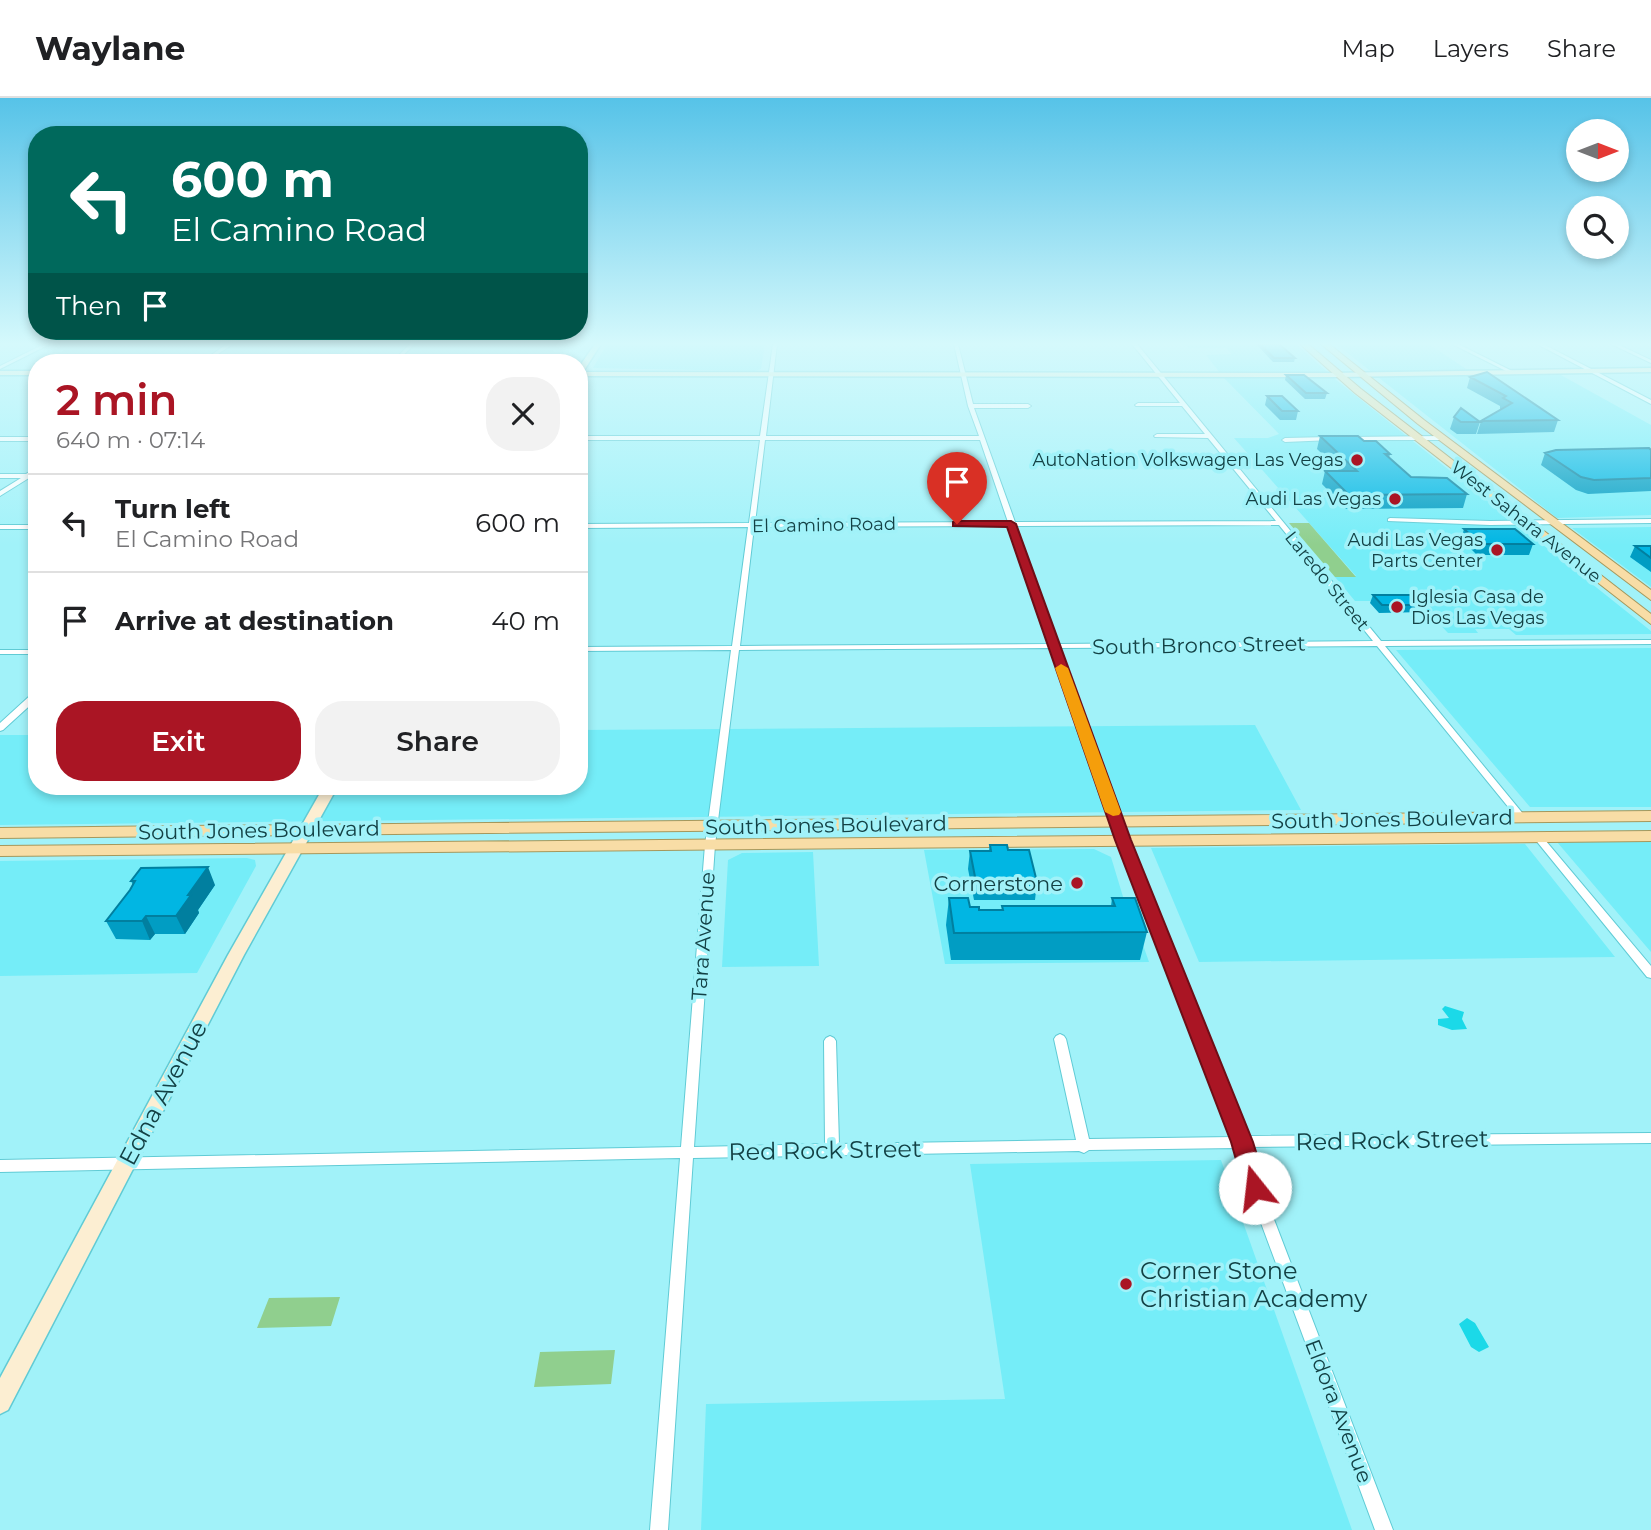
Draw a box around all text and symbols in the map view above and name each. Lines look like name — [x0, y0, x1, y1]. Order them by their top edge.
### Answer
text: Waylane — [35, 28, 185, 68]
text: Map — [1341, 34, 1395, 63]
text: Layers — [1433, 34, 1509, 63]
text: Share — [1547, 34, 1616, 63]
north arrow — [1566, 119, 1629, 182]
map controls — [1566, 119, 1629, 259]
text: 600 m — [171, 150, 334, 209]
icon: left — [56, 154, 147, 245]
button: search — [1566, 196, 1629, 259]
text: El Camino Road — [171, 210, 427, 249]
icon: arrive — [136, 287, 174, 325]
text: Then — [56, 290, 122, 322]
text: 2 min — [56, 374, 177, 426]
button: close — [486, 377, 560, 451]
text: 640 m · 07:14 — [56, 426, 205, 454]
place label: AutoNation Volkswagen Las Vegas — [1032, 449, 1343, 471]
pin — [927, 452, 987, 524]
marker: AutoNation Volkswagen Las Vegas — [1349, 452, 1365, 468]
street label: West Sahara Avenue — [1446, 456, 1606, 588]
icon: arrive — [938, 463, 976, 501]
place label: Audi Las Vegas — [1246, 488, 1381, 510]
marker: Audi Las Vegas — [1387, 491, 1403, 507]
text: Turn left — [115, 493, 231, 525]
icon: left — [56, 504, 94, 542]
text: 600 m — [475, 507, 560, 539]
street label: El Camino Road — [752, 513, 896, 537]
text: El Camino Road — [115, 525, 299, 553]
street label: Laredo Street — [1280, 527, 1374, 635]
place label: Audi Las Vegas Parts Center — [1348, 529, 1483, 572]
marker: Audi Las Vegas Parts Center — [1489, 542, 1505, 558]
place label: Iglesia Casa de Dios Las Vegas — [1411, 586, 1545, 629]
marker: Iglesia Casa de Dios Las Vegas — [1389, 599, 1405, 615]
icon: arrive — [56, 602, 94, 640]
text: Arrive at destination — [115, 605, 394, 637]
text: 40 m — [491, 605, 560, 637]
street label: South Bronco Street — [1092, 631, 1306, 659]
button: Exit — [56, 701, 301, 781]
button: Share — [315, 701, 560, 781]
street label: South Jones Boulevard — [1271, 804, 1513, 834]
street label: South Jones Boulevard — [705, 810, 947, 840]
street label: South Jones Boulevard — [138, 815, 380, 845]
street label: Tara Avenue — [686, 871, 720, 1001]
place label: Cornerstone — [933, 871, 1063, 896]
marker: Cornerstone — [1069, 875, 1085, 891]
street label: Edna Avenue — [113, 1016, 213, 1170]
street label: Red Rock Street — [1295, 1124, 1489, 1156]
street label: Red Rock Street — [728, 1134, 922, 1166]
position arrow — [1218, 1151, 1292, 1225]
place label: Corner Stone Christian Academy — [1140, 1256, 1367, 1313]
marker: Corner Stone Christian Academy — [1118, 1276, 1134, 1292]
street label: Eldora Avenue — [1300, 1336, 1378, 1486]

